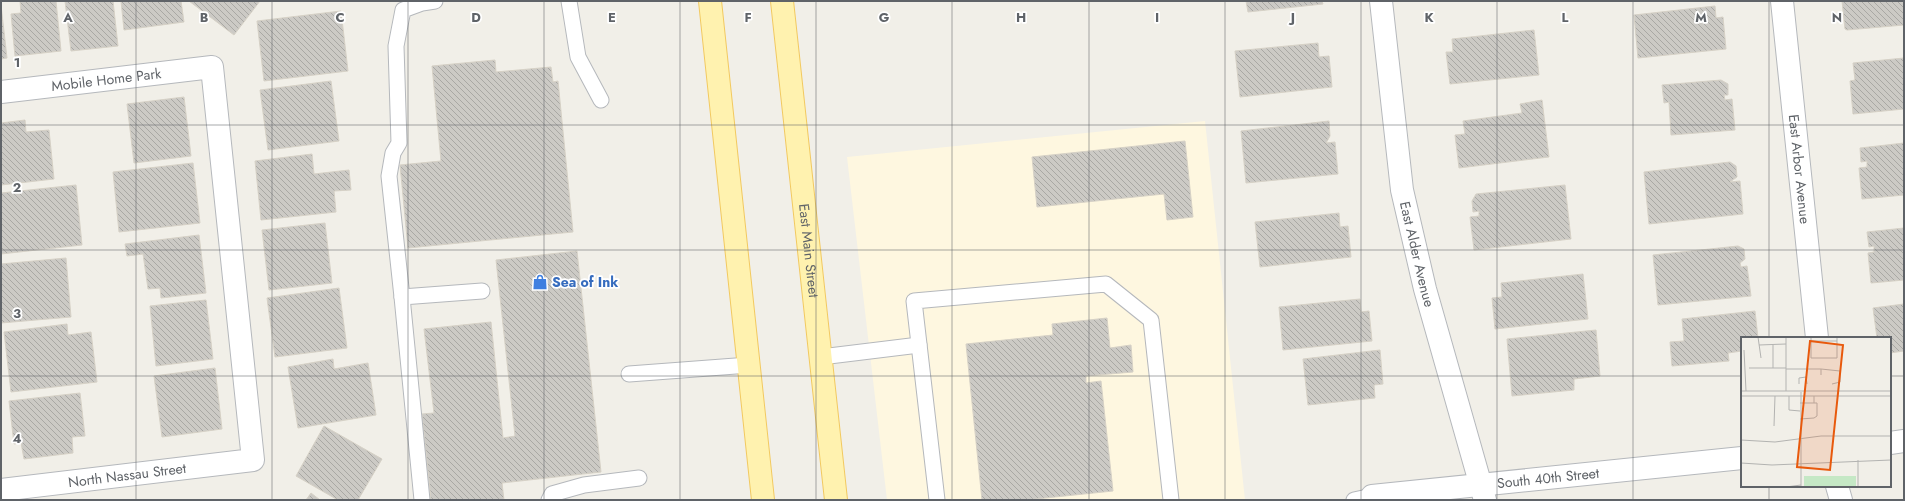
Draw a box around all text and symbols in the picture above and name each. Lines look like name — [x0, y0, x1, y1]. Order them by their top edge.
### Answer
text: A — [62, 8, 73, 27]
text: B — [200, 8, 209, 27]
text: C — [335, 8, 345, 27]
text: D — [471, 8, 481, 27]
text: E — [608, 8, 616, 27]
text: F — [744, 8, 752, 27]
text: G — [879, 8, 890, 27]
text: H — [1016, 8, 1026, 27]
text: I — [1155, 8, 1159, 27]
text: J — [1288, 8, 1295, 27]
text: K — [1424, 8, 1434, 27]
text: L — [1562, 8, 1569, 27]
text: M — [1695, 8, 1707, 27]
text: N — [1832, 8, 1842, 27]
text: 1 — [14, 53, 20, 72]
street label: Mobile Home Park — [50, 63, 163, 96]
street label: East Arbor Avenue — [1784, 113, 1815, 225]
text: 2 — [13, 178, 21, 197]
street label: East Alder Avenue — [1395, 199, 1440, 309]
street label: East Main Street — [794, 203, 824, 299]
place label: Sea of Ink — [552, 272, 618, 292]
shop icon: Sea of Ink — [531, 273, 549, 291]
text: 3 — [13, 304, 21, 323]
inset map — [1741, 337, 1891, 487]
text: 4 — [12, 429, 22, 448]
street label: North Nassau Street — [67, 458, 188, 492]
street label: South 40th Street — [1496, 463, 1601, 493]

